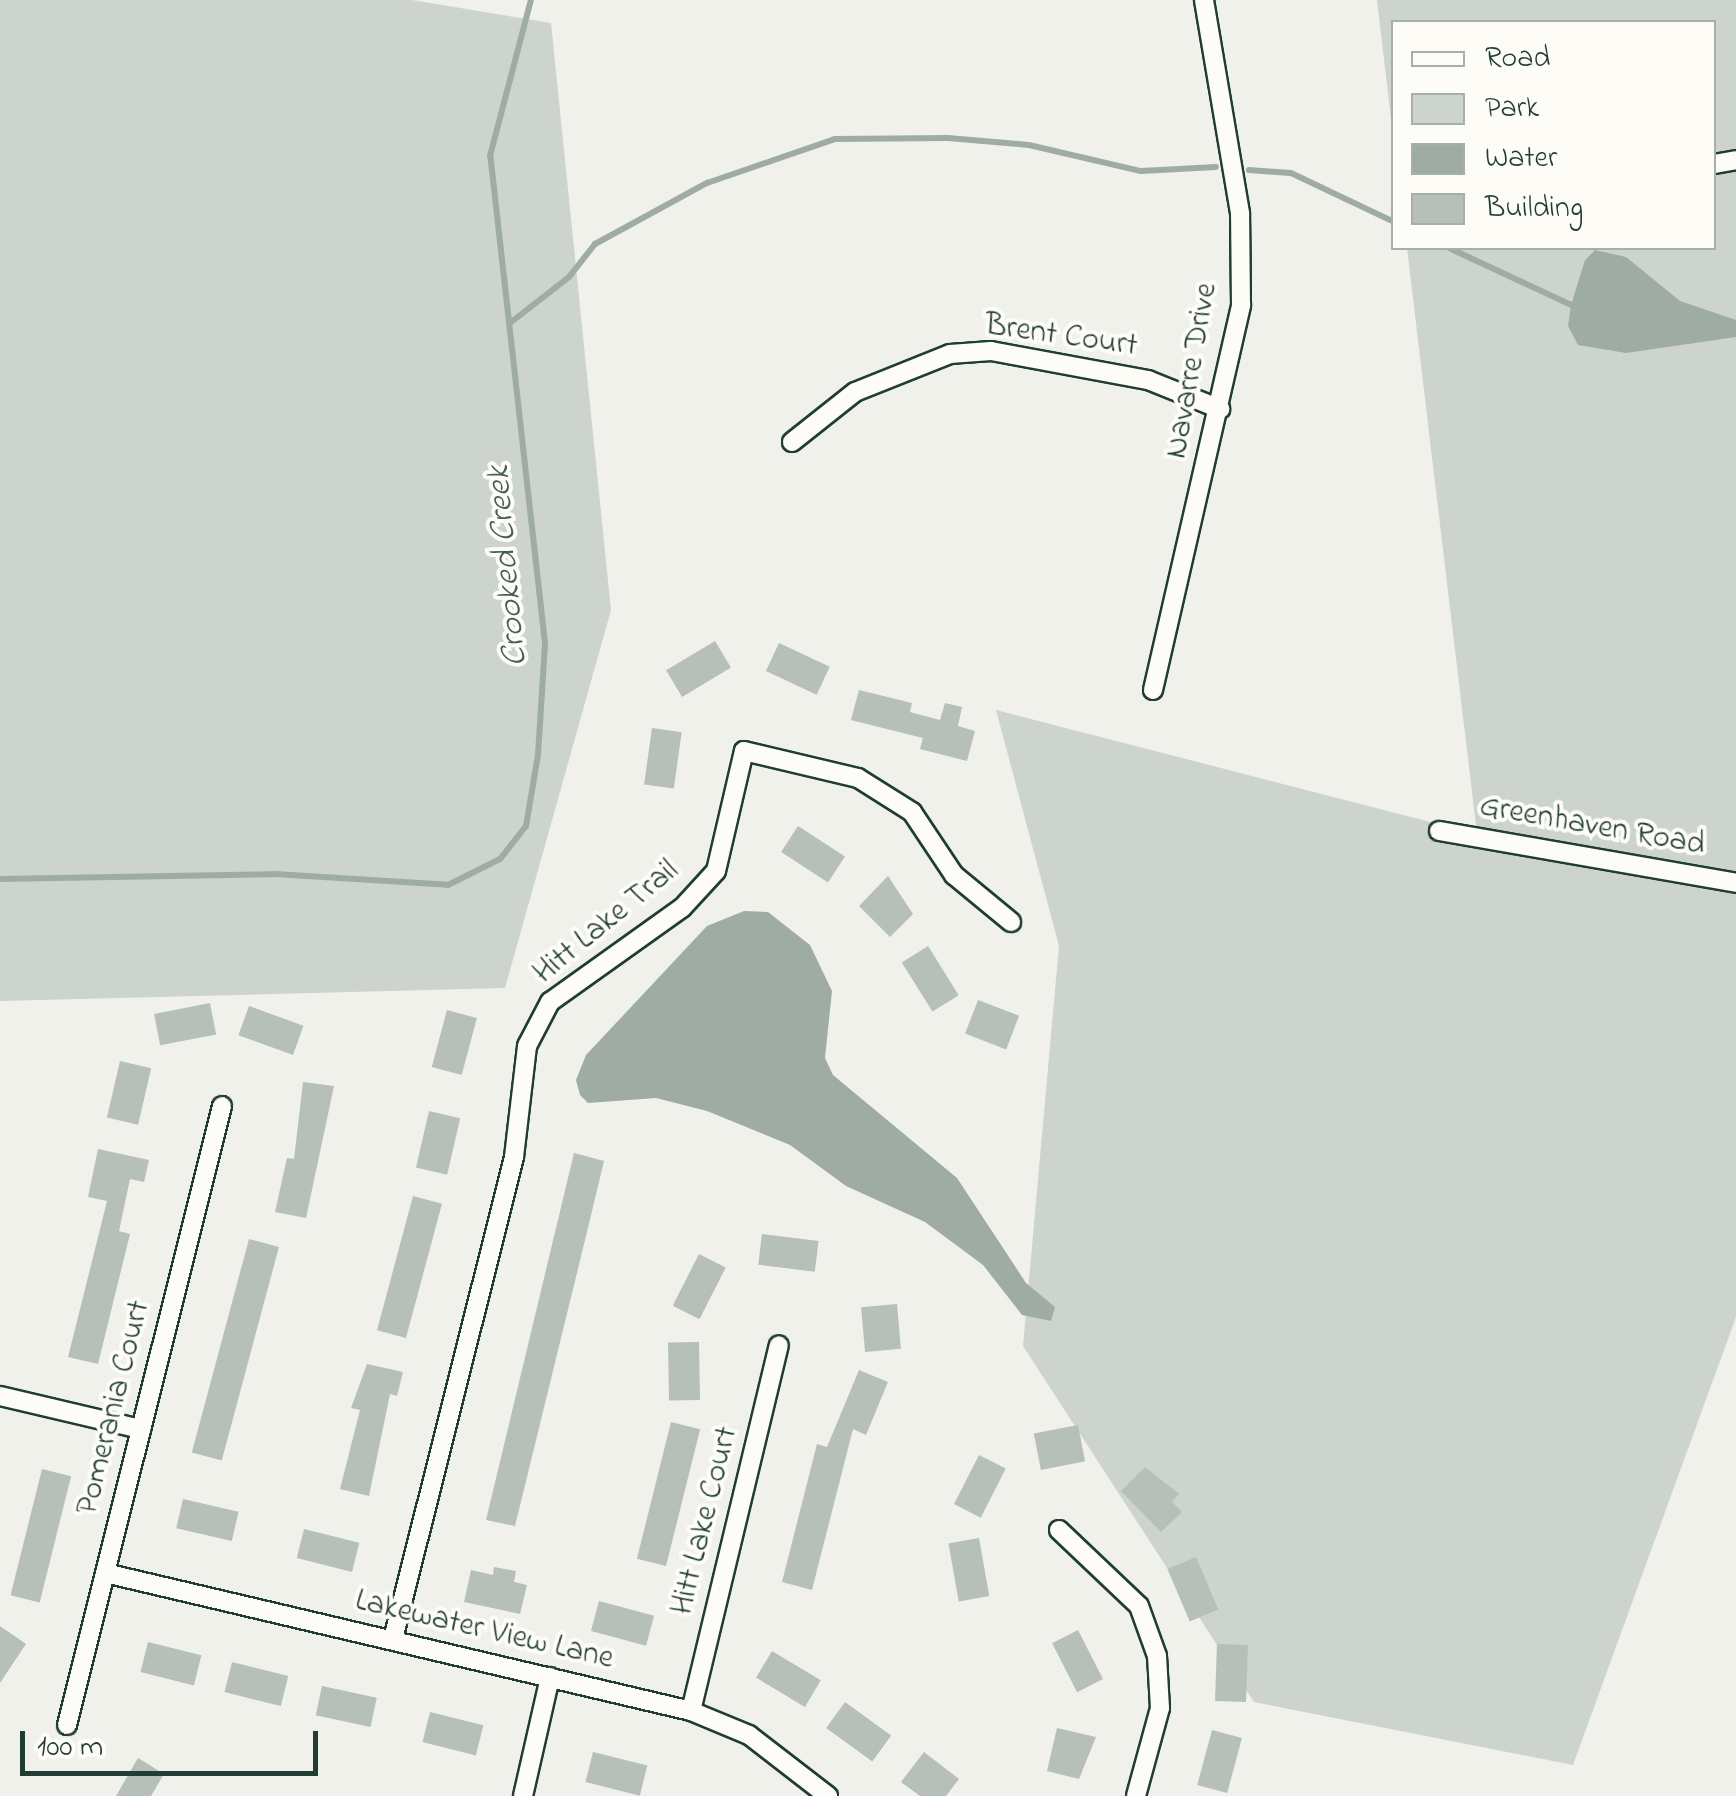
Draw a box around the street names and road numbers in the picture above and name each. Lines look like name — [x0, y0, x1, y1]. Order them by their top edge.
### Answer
street label: Navarre Drive — [1159, 280, 1227, 462]
street label: Brent Court — [982, 307, 1140, 367]
street label: Greenhaven Road — [1476, 788, 1708, 866]
street label: Hitt Lake Trail — [527, 853, 687, 993]
street label: Pomerania Court — [70, 1297, 160, 1519]
street label: Hitt Lake Court — [664, 1423, 748, 1619]
street label: Lakewater View Lane — [351, 1583, 617, 1679]

